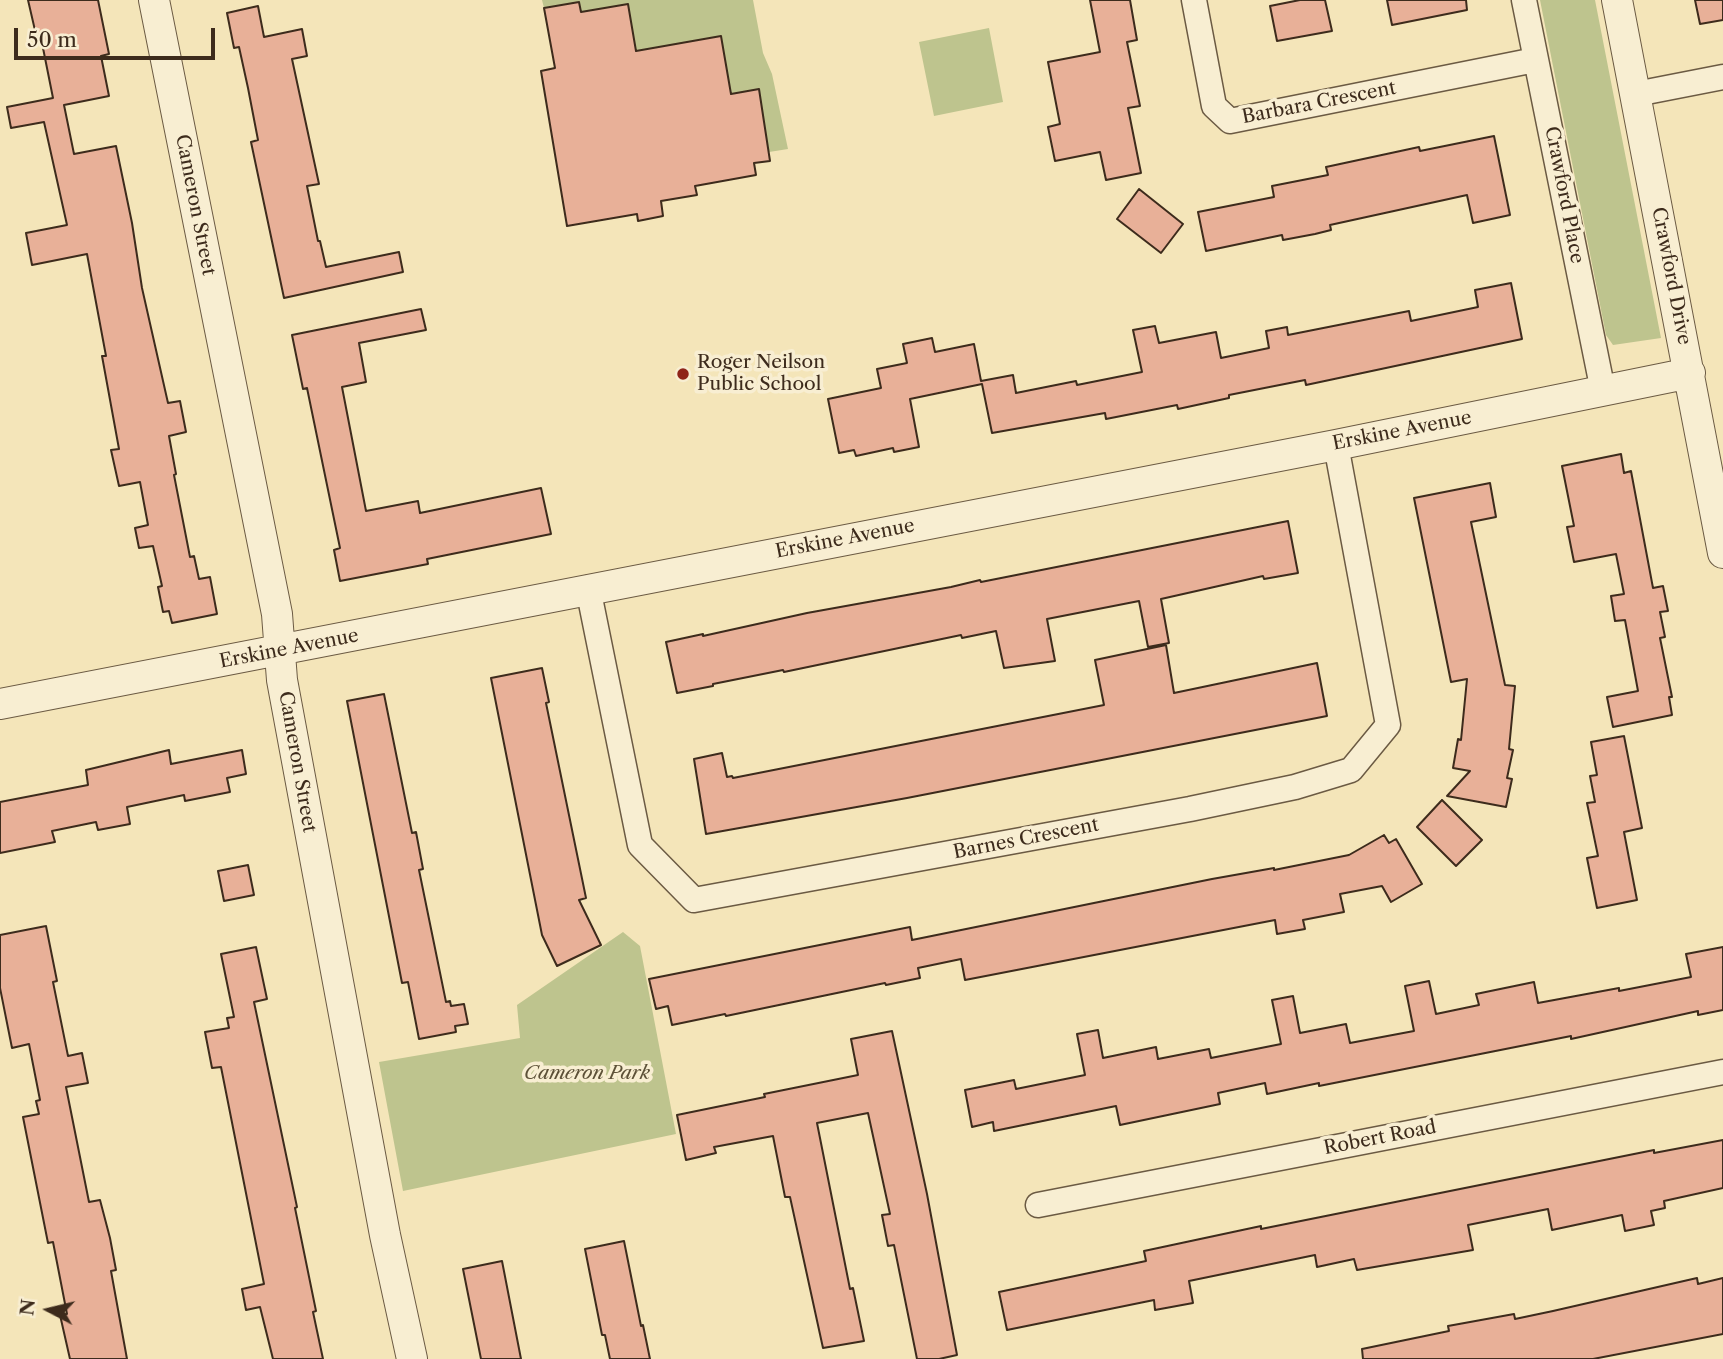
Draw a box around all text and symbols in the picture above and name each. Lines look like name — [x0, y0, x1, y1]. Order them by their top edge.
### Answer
scale bar — [18, 14, 219, 58]
text: 50 m — [27, 27, 77, 52]
street label: Barbara Crescent — [1240, 77, 1398, 129]
street label: Crawford Place — [1540, 124, 1588, 266]
street label: Cameron Street — [170, 133, 220, 277]
street label: Crawford Drive — [1646, 205, 1696, 347]
place label: Roger Neilson Public School — [697, 352, 825, 396]
marker: Roger Neilson Public School — [675, 366, 691, 382]
street label: Erskine Avenue — [1330, 406, 1474, 456]
street label: Erskine Avenue — [773, 514, 917, 564]
street label: Erskine Avenue — [217, 624, 361, 674]
street label: Cameron Street — [273, 690, 321, 834]
street label: Barnes Crescent — [951, 814, 1101, 864]
park label: Cameron Park — [524, 1063, 650, 1085]
street label: Robert Road — [1322, 1116, 1438, 1160]
north arrow — [14, 1275, 84, 1345]
text: N — [15, 1298, 40, 1317]

